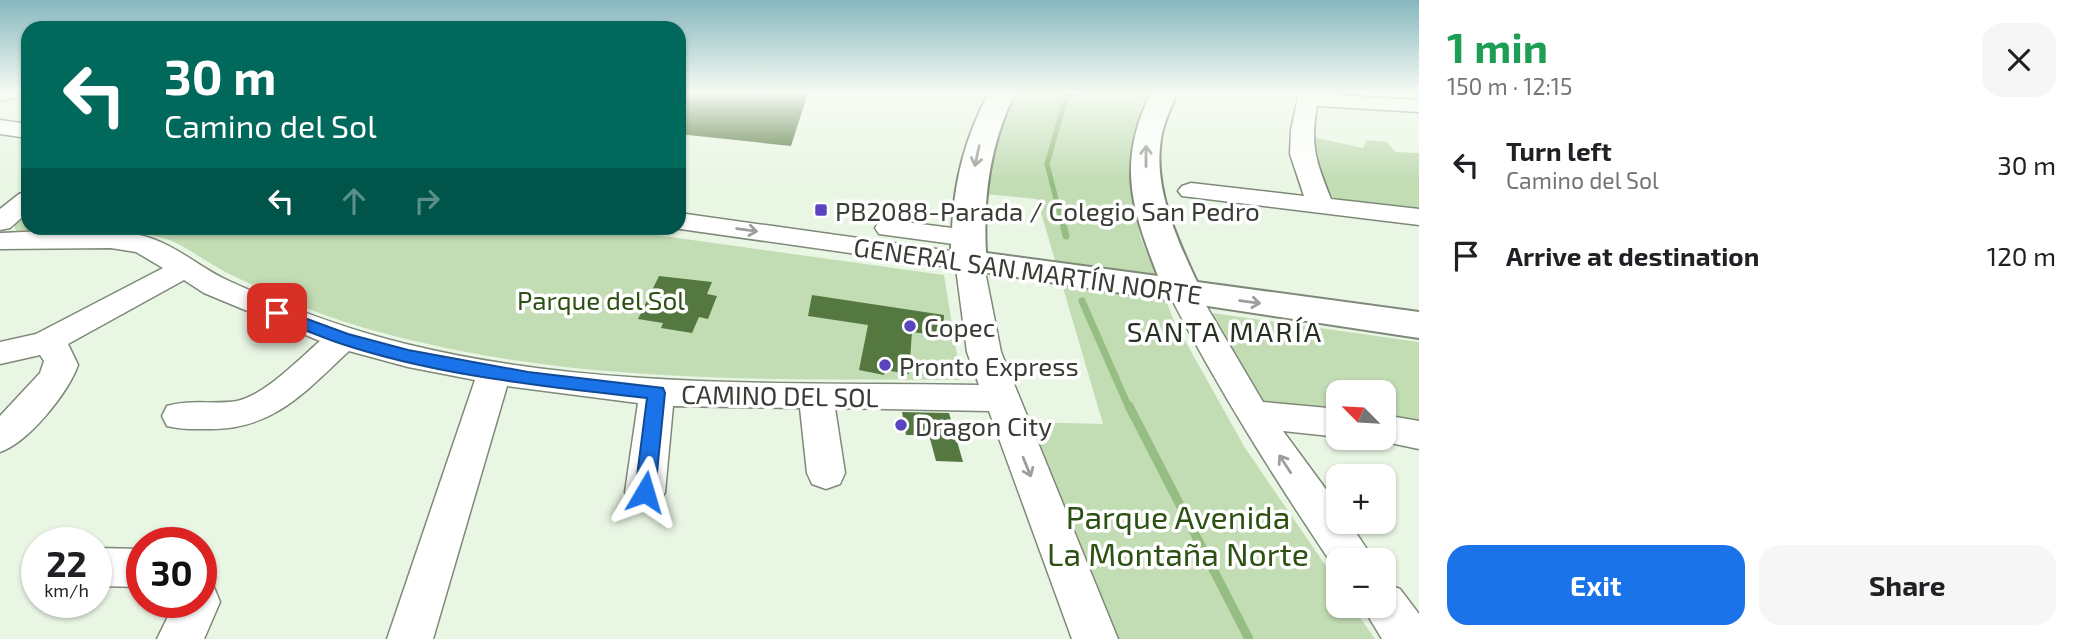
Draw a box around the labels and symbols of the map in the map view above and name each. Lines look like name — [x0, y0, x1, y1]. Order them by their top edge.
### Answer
one-way arrow — [969, 144, 983, 167]
one-way arrow — [1139, 145, 1153, 168]
place label: PB2088-Parada / Colegio San Pedro — [835, 195, 1260, 226]
marker: PB2088-Parada / Colegio San Pedro — [813, 202, 829, 218]
one-way arrow — [735, 224, 757, 237]
street label: GENERAL SAN MARTÍN NORTE — [852, 230, 1204, 310]
pin — [247, 283, 307, 343]
park label: Parque del Sol — [517, 284, 685, 315]
one-way arrow — [1238, 295, 1261, 308]
place label: Copec — [924, 311, 995, 342]
district label: SANTA MARÍA — [1127, 314, 1323, 348]
marker: Copec — [902, 318, 918, 334]
place label: Pronto Express — [899, 350, 1079, 381]
marker: Pronto Express — [877, 357, 893, 373]
street label: CAMINO DEL SOL — [681, 378, 879, 412]
north arrow — [1326, 380, 1396, 450]
place label: Dragon City — [915, 410, 1052, 441]
marker: Dragon City — [893, 417, 909, 433]
position arrow — [608, 455, 682, 529]
one-way arrow — [1278, 455, 1293, 474]
one-way arrow — [1021, 456, 1034, 477]
park label: Parque Avenida La Montaña Norte — [1047, 497, 1309, 572]
speed limit sign: 30 — [126, 527, 217, 618]

